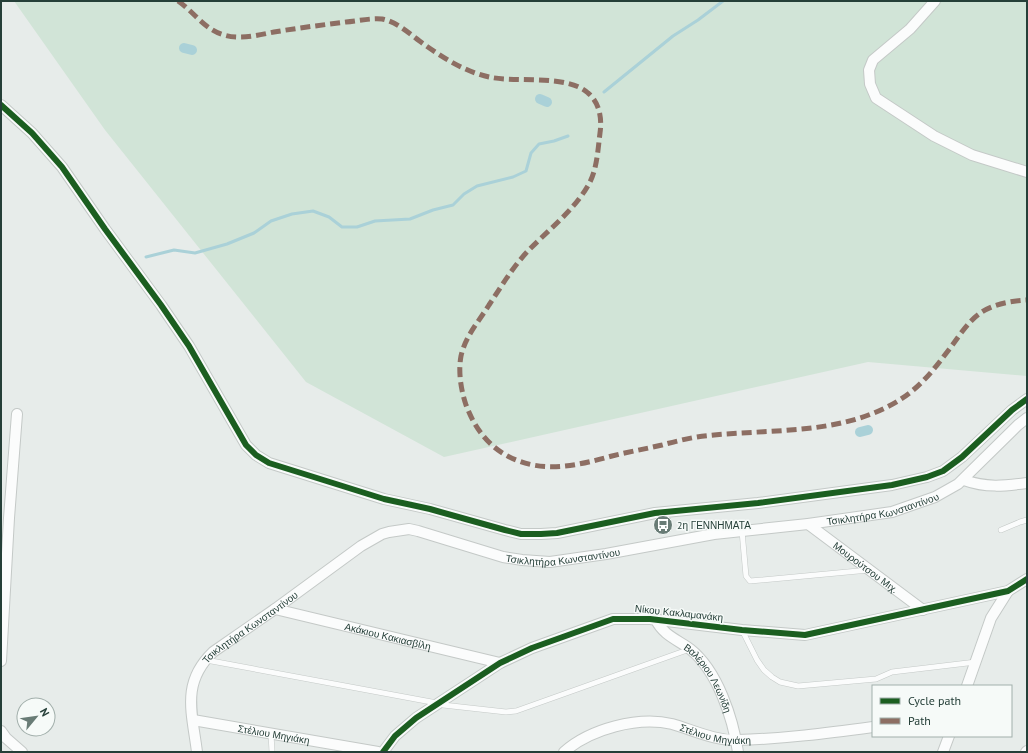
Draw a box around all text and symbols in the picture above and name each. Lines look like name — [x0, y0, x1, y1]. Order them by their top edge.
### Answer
street label: Τσικλητήρα Κωνσταντίνου — [826, 490, 941, 528]
bus stop icon: 2η ΓΕΝΝΗΜΑΤΑ — [652, 514, 674, 536]
place label: 2η ΓΕΝΝΗΜΑΤΑ — [677, 519, 751, 532]
street label: Μουρούτσου Μιχ. — [831, 539, 901, 596]
street label: Τσικλητήρα Κωνσταντίνου — [505, 545, 621, 568]
street label: Τσικλητήρα Κωνσταντίνου — [199, 588, 300, 666]
street label: Νίκου Κακλαμανάκη — [634, 602, 724, 624]
street label: Ακάκιου Κακιασβίλη — [343, 619, 432, 653]
street label: Βαλέριου Λεωνίδη — [682, 640, 735, 714]
legend — [872, 685, 1012, 737]
text: Cycle path — [908, 693, 961, 708]
north arrow — [16, 697, 56, 737]
text: N — [37, 706, 53, 719]
text: Path — [908, 713, 931, 728]
street label: Στέλιου Μηγιάκη — [678, 720, 751, 747]
street label: Στέλιου Μηγιάκη — [237, 721, 311, 747]

